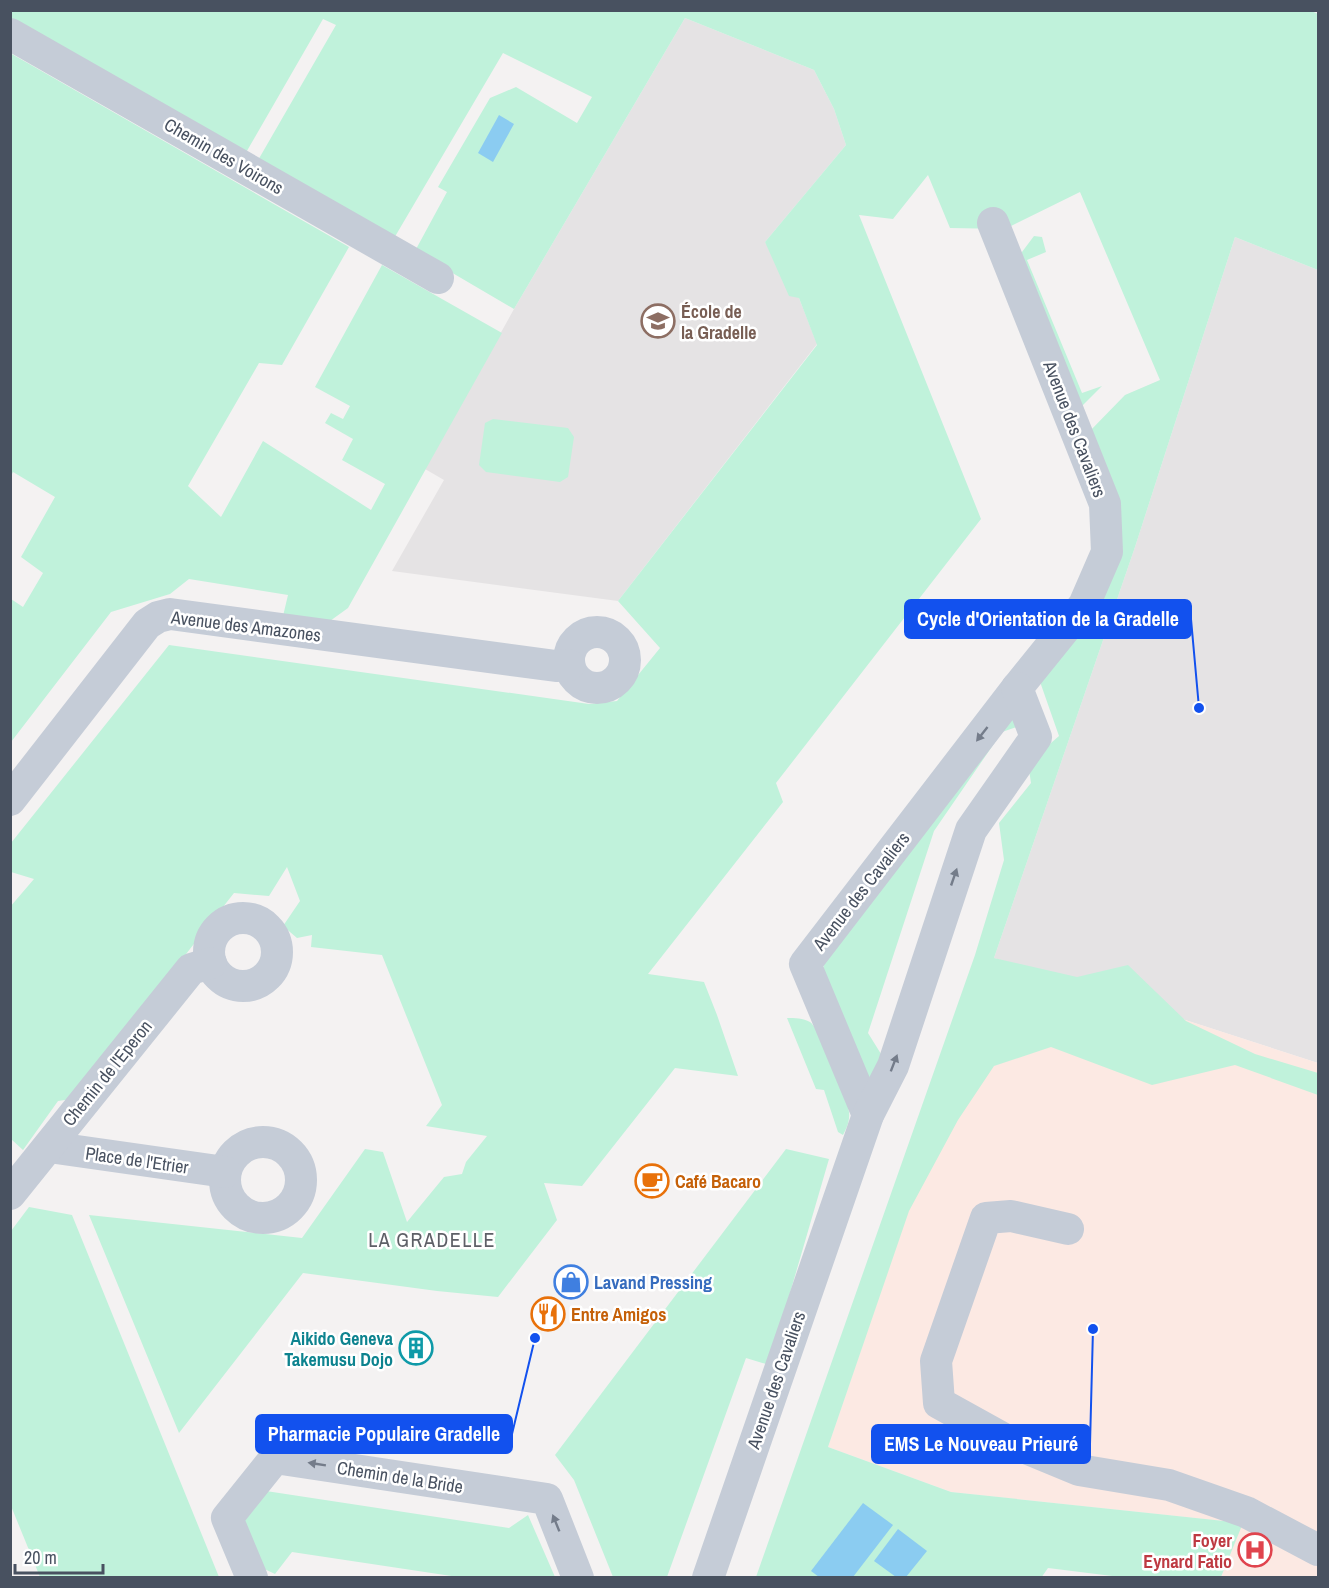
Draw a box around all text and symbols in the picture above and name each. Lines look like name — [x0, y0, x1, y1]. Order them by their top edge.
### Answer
street label: Chemin des Voirons — [160, 112, 288, 200]
place label: École de la Gradelle — [681, 299, 757, 345]
school or university icon: École de la Gradelle — [640, 303, 676, 339]
street label: Avenue des Cavaliers — [1037, 356, 1113, 501]
callout: Cycle d'Orientation de la Gradelle — [905, 600, 1191, 638]
street label: Avenue des Amazones — [169, 604, 322, 648]
text: Cycle d'Orientation de la Gradelle — [917, 605, 1179, 632]
one-way arrow — [976, 727, 988, 742]
street label: Avenue des Cavaliers — [806, 827, 915, 956]
one-way arrow — [950, 868, 960, 886]
street label: Chemin de l'Eperon — [56, 1015, 158, 1131]
one-way arrow — [889, 1053, 899, 1071]
street label: Place de l'Etrier — [84, 1140, 190, 1180]
cafe icon: Café Bacaro — [634, 1163, 670, 1199]
place label: Café Bacaro — [675, 1169, 761, 1194]
district label: LA GRADELLE — [368, 1226, 496, 1253]
shop icon: Lavand Pressing — [553, 1264, 589, 1300]
place label: Lavand Pressing — [594, 1270, 712, 1295]
restaurant icon: Entre Amigos — [530, 1296, 566, 1332]
place label: Entre Amigos — [571, 1302, 666, 1327]
street label: Avenue des Cavaliers — [740, 1308, 811, 1453]
place label: Aikido Geneva Takemusu Dojo — [284, 1326, 394, 1372]
building icon: Aikido Geneva Takemusu Dojo — [398, 1330, 434, 1366]
callout: Pharmacie Populaire Gradelle — [256, 1415, 512, 1453]
text: Pharmacie Populaire Gradelle — [268, 1420, 500, 1447]
callout: EMS Le Nouveau Prieuré — [872, 1425, 1090, 1463]
text: EMS Le Nouveau Prieuré — [884, 1430, 1078, 1457]
street label: Chemin de la Bride — [335, 1455, 465, 1499]
one-way arrow — [307, 1459, 326, 1468]
one-way arrow — [551, 1514, 560, 1532]
place label: Foyer Eynard Fatio — [1143, 1528, 1232, 1574]
hospital icon: Foyer Eynard Fatio — [1237, 1532, 1273, 1568]
scale bar — [15, 1537, 104, 1575]
text: 20 m — [24, 1545, 57, 1570]

